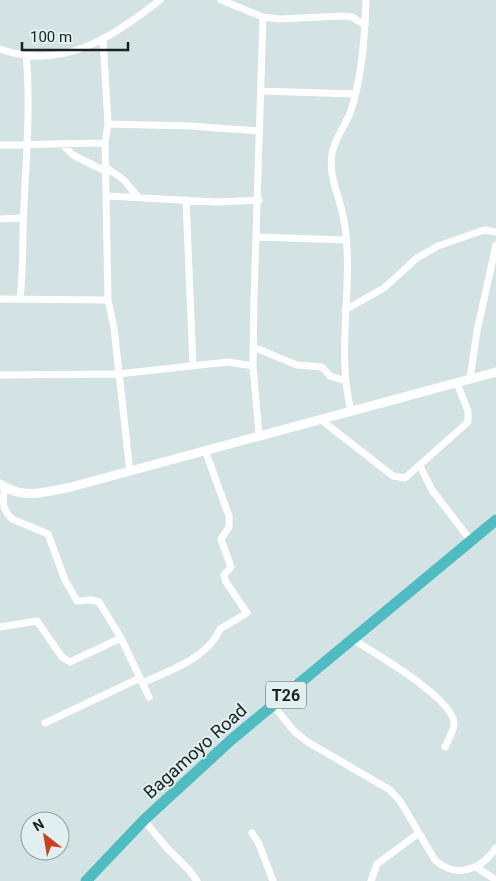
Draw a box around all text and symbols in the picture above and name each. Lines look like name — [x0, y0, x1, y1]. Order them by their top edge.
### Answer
scale bar — [22, 20, 129, 52]
text: 100 m — [30, 28, 72, 46]
road number: T26 — [266, 682, 306, 708]
street label: Bagamoyo Road — [139, 699, 251, 803]
north arrow — [20, 811, 70, 861]
text: N — [30, 815, 47, 834]

